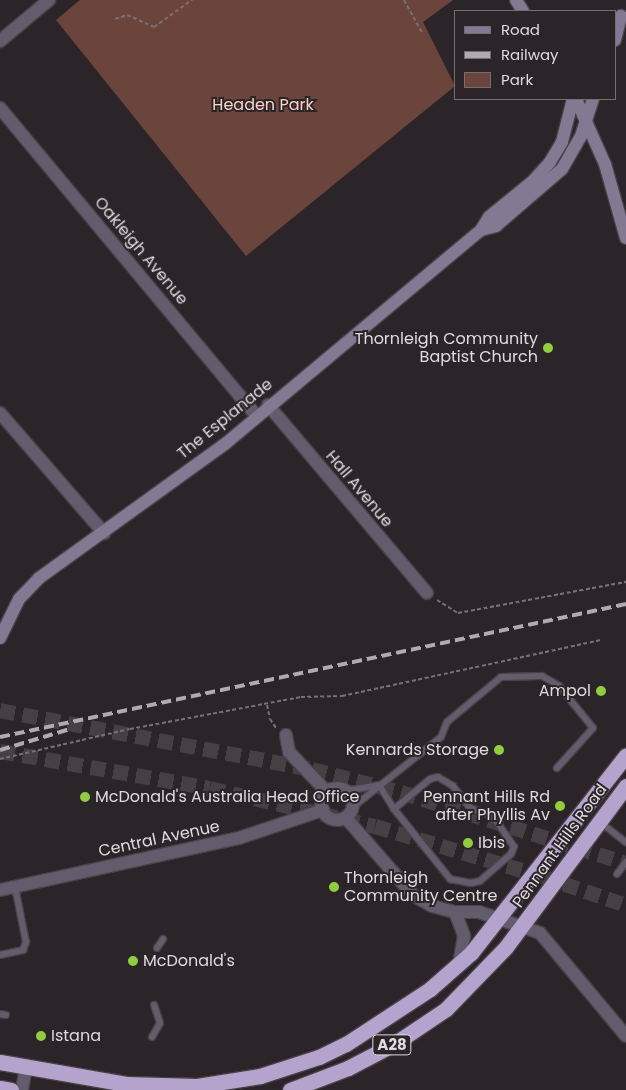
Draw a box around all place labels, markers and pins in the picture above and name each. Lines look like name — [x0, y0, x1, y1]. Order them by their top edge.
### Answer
place label: Thornleigh Community Baptist Church — [355, 329, 538, 367]
marker: Thornleigh Community Baptist Church — [542, 342, 554, 354]
place label: Ampol — [539, 681, 591, 701]
marker: Ampol — [595, 685, 607, 697]
place label: Kennards Storage — [346, 740, 489, 760]
marker: Kennards Storage — [493, 744, 505, 756]
place label: McDonald's Australia Head Office — [95, 787, 360, 807]
place label: Pennant Hills Rd after Phyllis Av — [423, 787, 550, 825]
marker: McDonald's Australia Head Office — [79, 791, 91, 803]
marker: Pennant Hills Rd after Phyllis Av — [554, 800, 566, 812]
place label: Ibis — [478, 833, 505, 853]
marker: Ibis — [462, 837, 474, 849]
place label: Thornleigh Community Centre — [344, 868, 497, 906]
marker: Thornleigh Community Centre — [328, 881, 340, 893]
place label: McDonald's — [143, 951, 235, 971]
marker: McDonald's — [127, 955, 139, 967]
place label: Istana — [51, 1026, 101, 1046]
marker: Istana — [35, 1030, 47, 1042]

